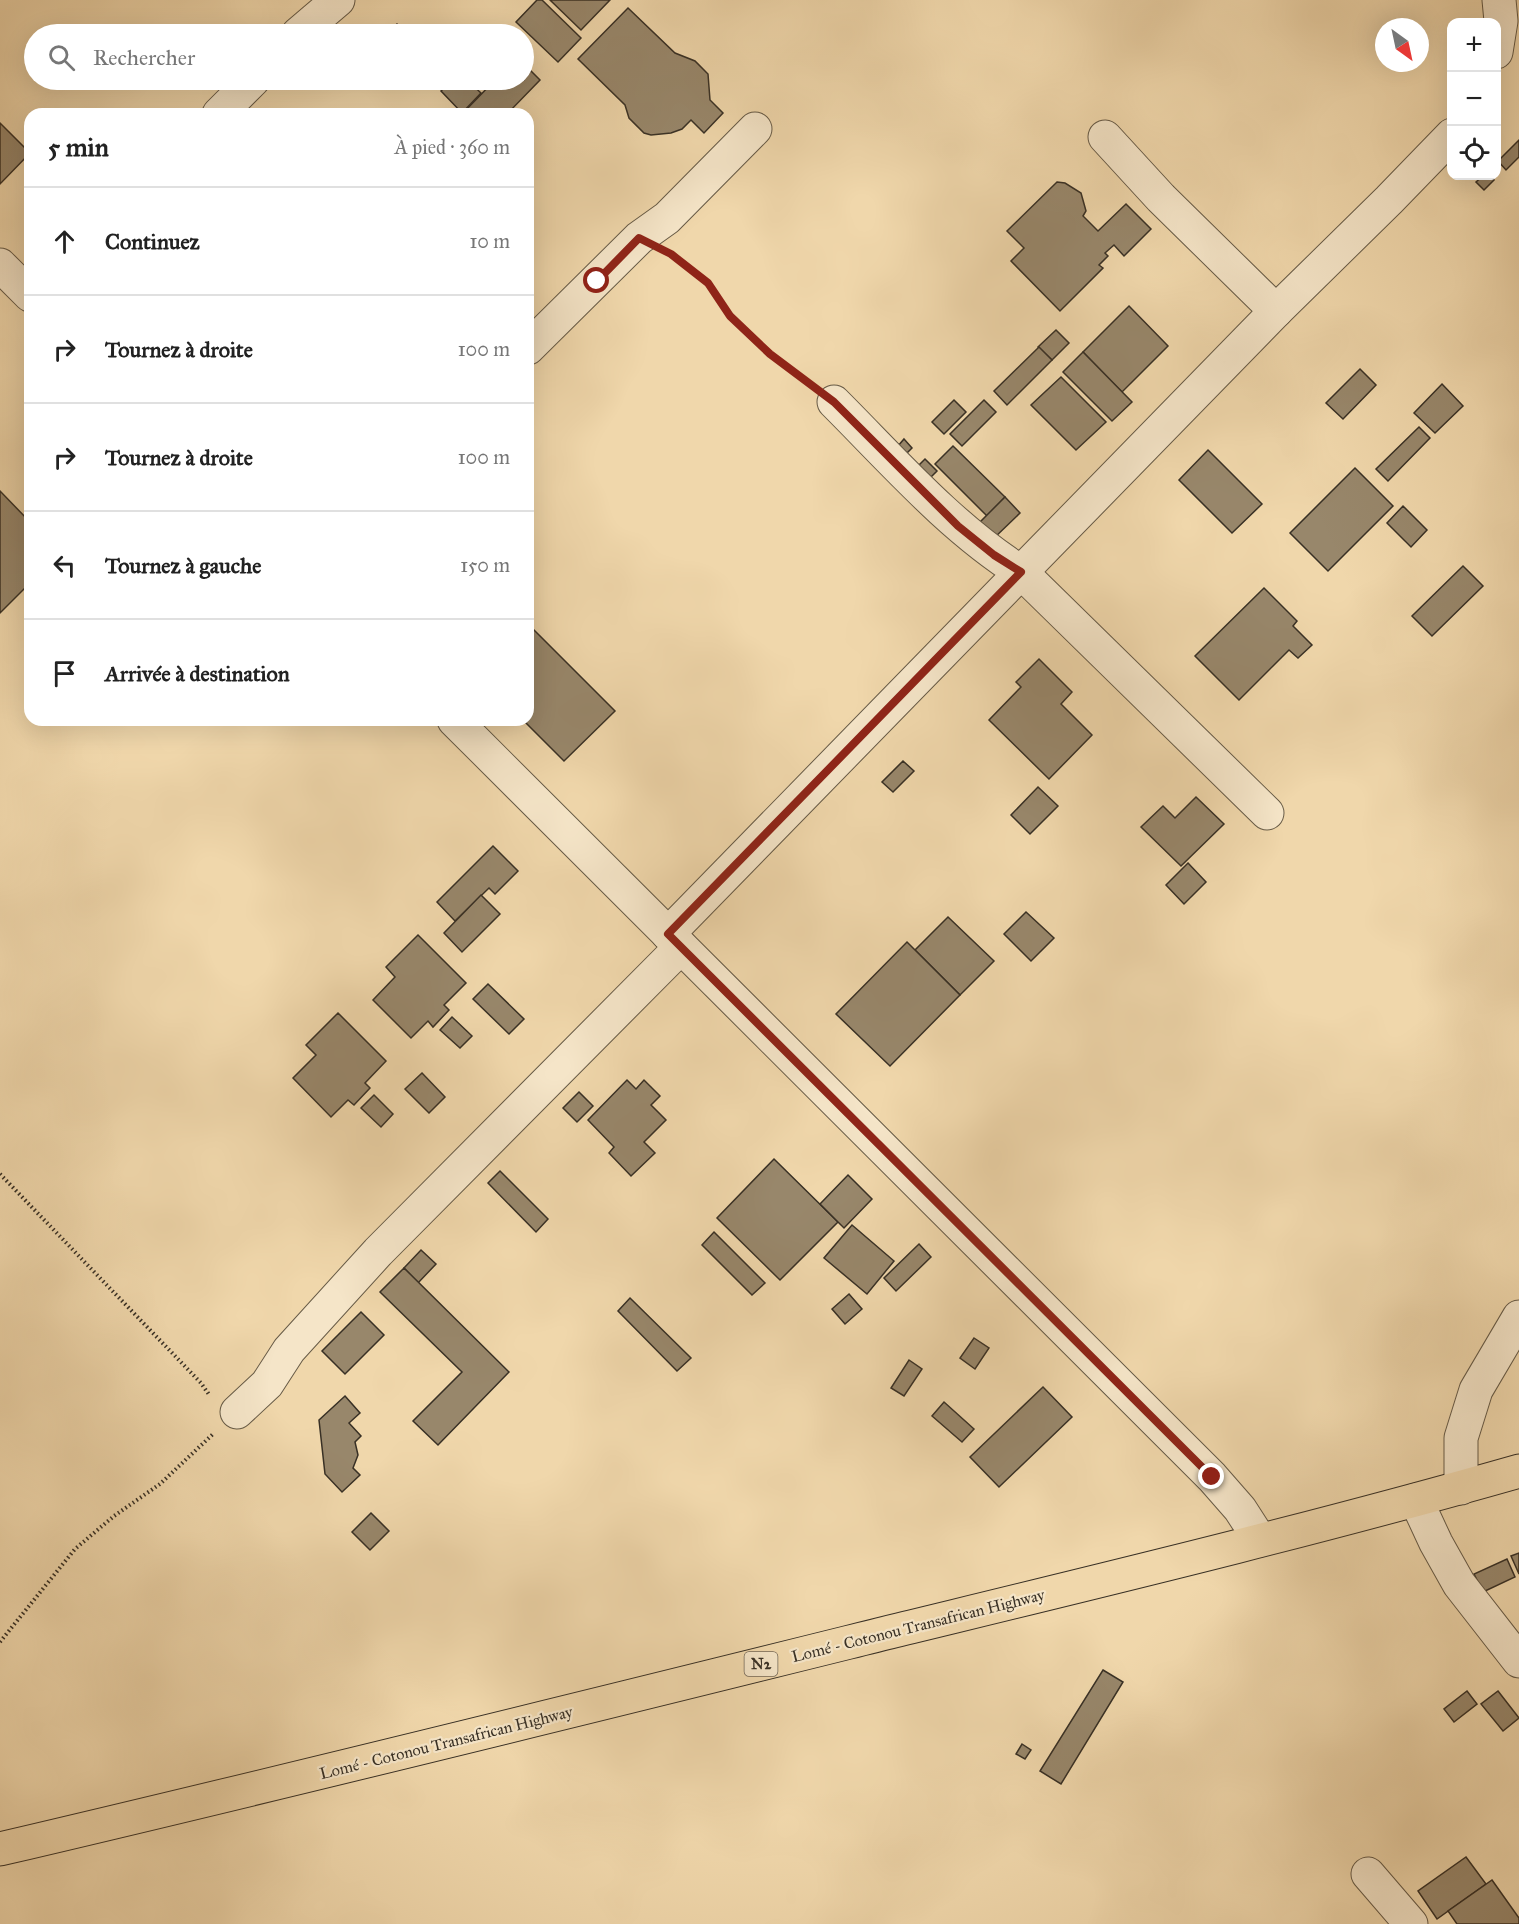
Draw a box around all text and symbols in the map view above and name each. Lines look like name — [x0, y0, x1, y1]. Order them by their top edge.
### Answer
north arrow — [1375, 18, 1429, 72]
map controls — [1447, 18, 1501, 180]
button: + — [1447, 18, 1501, 72]
search box — [24, 24, 534, 90]
icon: search — [45, 41, 78, 74]
text: Rechercher — [93, 44, 195, 71]
button: − — [1447, 72, 1501, 126]
button: locate — [1447, 126, 1501, 180]
text: 5 min — [48, 131, 109, 163]
text: À pied · 360 m — [394, 135, 510, 159]
icon: ahead — [48, 225, 81, 258]
text: Continuez — [105, 228, 200, 255]
text: 10 m — [469, 229, 510, 253]
route start — [583, 267, 609, 293]
icon: right — [48, 333, 81, 366]
text: Tournez à droite — [105, 336, 253, 363]
text: 100 m — [458, 337, 510, 361]
icon: right — [48, 441, 81, 474]
text: Tournez à droite — [105, 444, 253, 471]
text: 100 m — [458, 445, 510, 469]
icon: left — [48, 549, 81, 582]
text: Tournez à gauche — [105, 552, 261, 579]
text: 150 m — [460, 553, 510, 577]
icon: arrive — [48, 657, 81, 690]
text: Arrivée à destination — [105, 660, 290, 687]
route end — [1198, 1463, 1224, 1489]
street label: Lomé - Cotonou Transafrican Highway — [790, 1585, 1047, 1667]
road number: N2 — [744, 1652, 777, 1676]
street label: Lomé - Cotonou Transafrican Highway — [318, 1702, 575, 1784]

